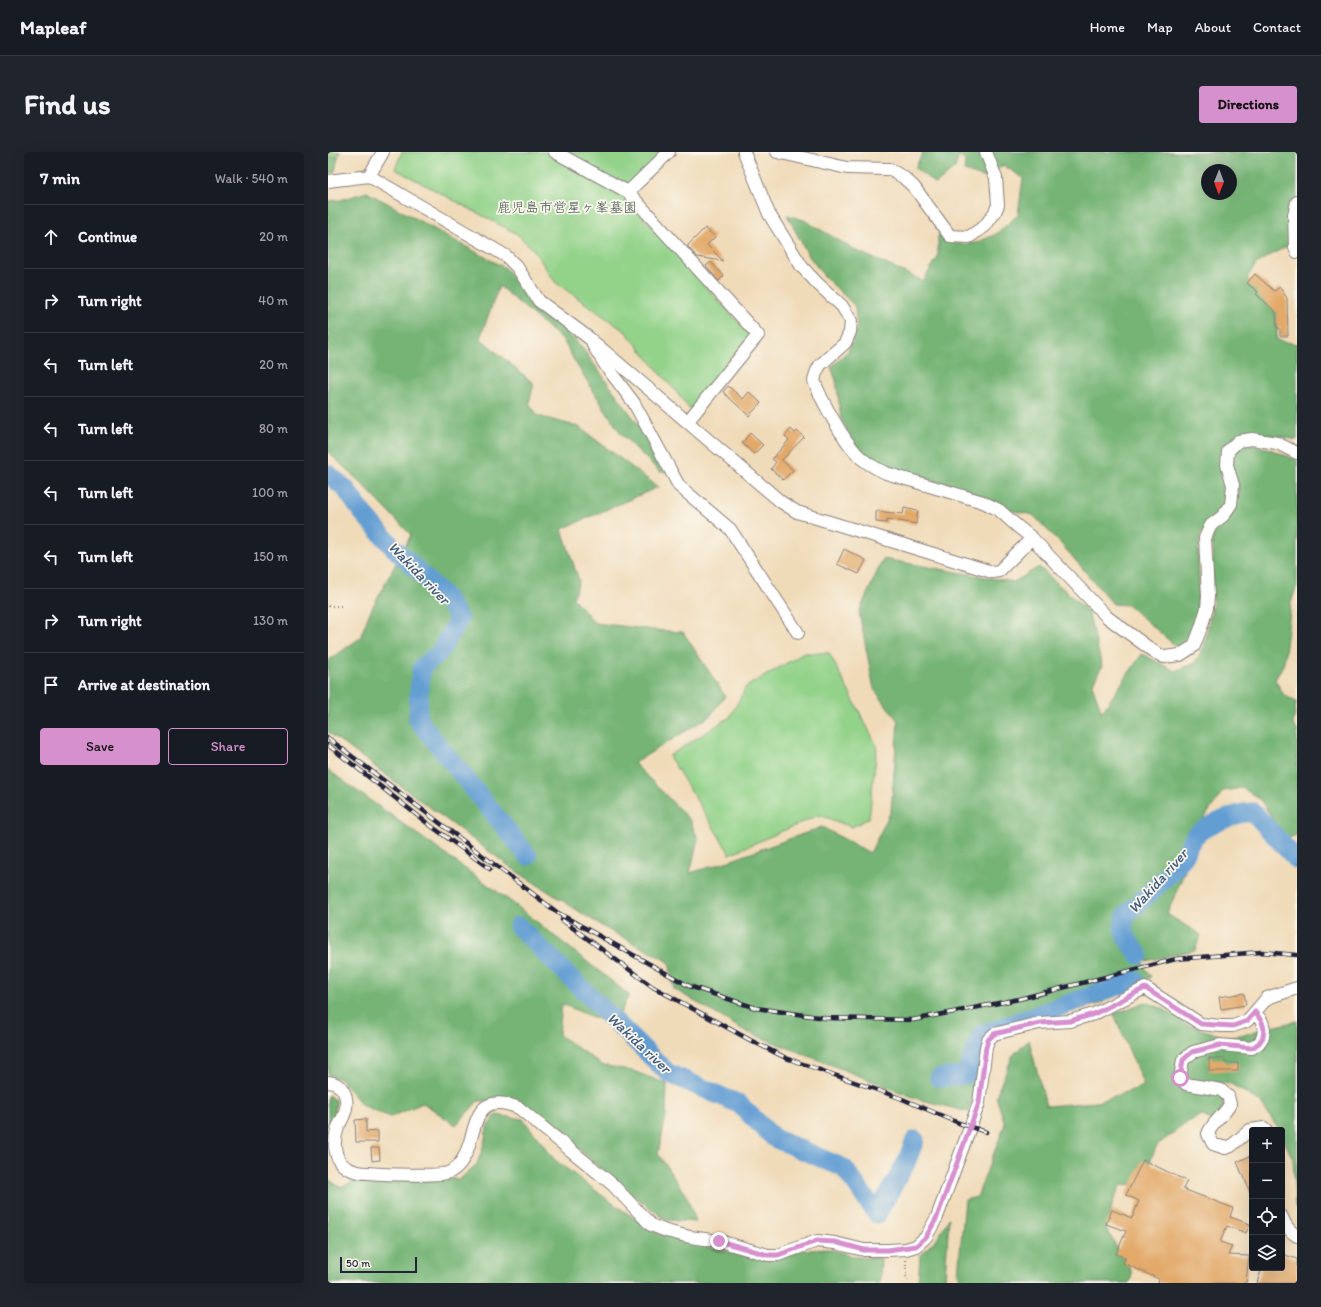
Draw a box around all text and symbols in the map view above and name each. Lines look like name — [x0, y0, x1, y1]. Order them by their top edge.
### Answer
text: Mapleaf — [20, 16, 86, 39]
text: Home — [1090, 19, 1125, 36]
text: Map — [1147, 19, 1173, 36]
text: About — [1195, 19, 1231, 36]
text: Contact — [1253, 19, 1301, 36]
button: Directions — [1199, 86, 1297, 123]
text: Find us — [24, 87, 111, 121]
north arrow — [1201, 164, 1237, 200]
text: 7 min — [40, 168, 80, 188]
text: Walk · 540 m — [215, 171, 288, 186]
park label: 鹿児島市営星ヶ峯墓園 — [497, 199, 637, 216]
icon: ahead — [40, 226, 62, 248]
text: Continue — [78, 228, 137, 246]
text: 20 m — [259, 229, 288, 244]
icon: right — [40, 290, 62, 312]
text: Turn right — [78, 292, 142, 310]
text: 40 m — [258, 293, 288, 308]
icon: left — [40, 354, 62, 376]
text: Turn left — [78, 356, 133, 374]
text: 20 m — [259, 357, 288, 372]
icon: left — [40, 418, 62, 440]
text: Turn left — [78, 420, 133, 438]
text: 80 m — [259, 421, 288, 436]
icon: left — [40, 482, 62, 504]
text: Turn left — [78, 484, 133, 502]
text: 100 m — [252, 485, 288, 500]
water label: Wakida river — [385, 538, 455, 610]
icon: left — [40, 546, 62, 568]
text: Turn left — [78, 548, 133, 566]
text: 150 m — [253, 549, 288, 564]
icon: right — [40, 610, 62, 632]
text: Turn right — [78, 612, 142, 630]
text: 130 m — [253, 613, 288, 628]
icon: arrive — [40, 674, 62, 696]
text: Arrive at destination — [78, 676, 210, 694]
button: Save — [40, 728, 160, 765]
button: Share — [168, 728, 288, 765]
water label: Wakida river — [1124, 843, 1193, 917]
water label: Wakida river — [603, 1009, 676, 1079]
route start — [1171, 1069, 1189, 1087]
map controls — [1249, 1127, 1285, 1271]
button: + — [1249, 1127, 1285, 1163]
button: − — [1249, 1163, 1285, 1199]
button: locate — [1249, 1199, 1285, 1235]
route end — [710, 1232, 728, 1250]
button: layers — [1249, 1235, 1285, 1271]
scale bar — [340, 1255, 417, 1274]
text: 50 m — [346, 1257, 370, 1270]

